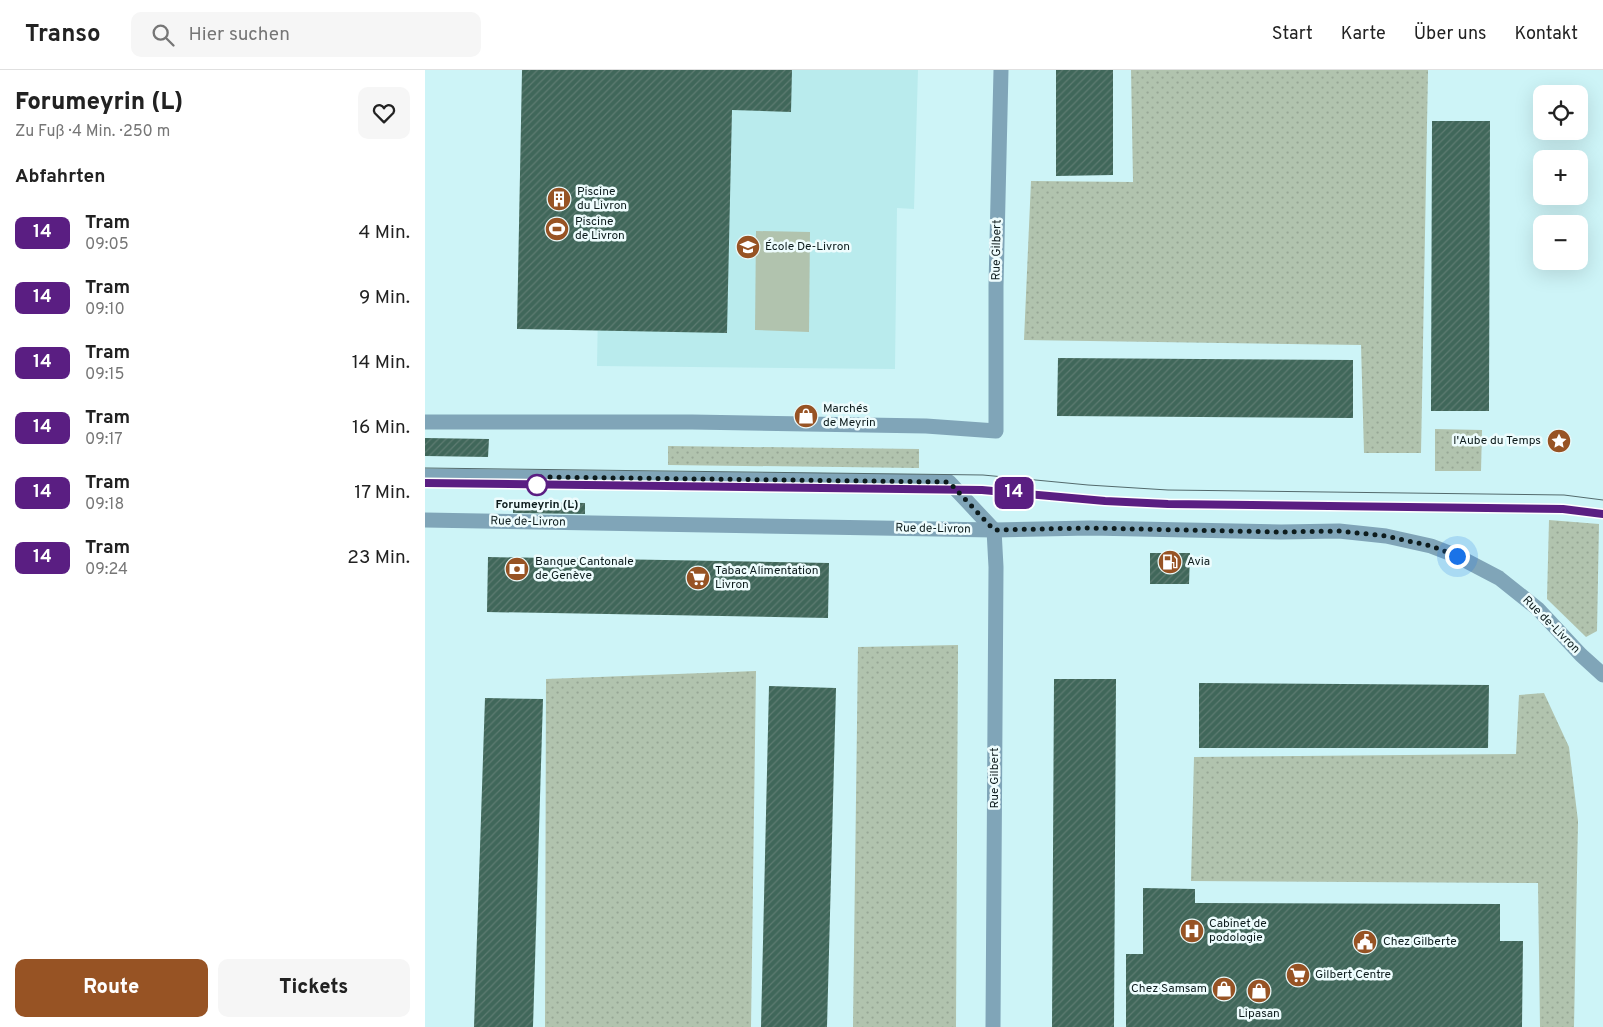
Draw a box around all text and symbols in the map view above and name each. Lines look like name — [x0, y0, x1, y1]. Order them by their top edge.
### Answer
search box — [131, 12, 481, 57]
text: Transo — [25, 20, 101, 50]
icon: search — [149, 21, 177, 49]
text: Hier suchen — [189, 23, 290, 47]
text: Start — [1272, 23, 1313, 46]
text: Karte — [1341, 23, 1386, 46]
text: Über uns — [1414, 23, 1486, 46]
text: Kontakt — [1514, 23, 1578, 46]
map controls — [1533, 85, 1588, 270]
button: locate — [1533, 85, 1588, 140]
button: heart — [358, 87, 410, 139]
text: Forumeyrin (L) — [15, 88, 183, 118]
text: Zu Fuß · 4 Min. · 250 m — [15, 122, 170, 142]
button: + — [1533, 150, 1588, 205]
text: Abfahrten — [15, 165, 105, 189]
place label: Piscine du Livron — [577, 184, 627, 214]
building icon: Piscine du Livron — [546, 186, 572, 212]
text: Tram — [85, 211, 130, 235]
place label: Piscine de Livron — [575, 214, 625, 244]
button: − — [1533, 215, 1588, 270]
sports icon: Piscine de Livron — [544, 216, 570, 242]
street label: Rue Gilbert — [988, 219, 1006, 281]
text: 14 — [33, 221, 52, 244]
text: 4 Min. — [359, 221, 410, 245]
school or university icon: École De-Livron — [735, 234, 761, 260]
text: 09:05 — [85, 235, 129, 255]
place label: École De-Livron — [765, 239, 850, 255]
text: Tram — [85, 276, 130, 300]
text: 14 — [33, 286, 52, 309]
text: 9 Min. — [359, 286, 410, 310]
text: 09:10 — [85, 300, 125, 320]
text: Tram — [85, 341, 130, 365]
text: 14 — [33, 351, 52, 374]
text: 14 Min. — [352, 351, 410, 375]
text: 09:15 — [85, 365, 124, 385]
place label: Marchés de Meyrin — [823, 401, 876, 431]
shop icon: Marchés de Meyrin — [793, 403, 819, 429]
text: Tram — [85, 406, 130, 430]
text: 14 — [33, 416, 52, 439]
text: 16 Min. — [352, 416, 410, 440]
place icon: l'Aube du Temps — [1546, 428, 1572, 454]
text: 09:17 — [85, 430, 123, 450]
place label: l'Aube du Temps — [1453, 433, 1541, 449]
text: Tram — [85, 471, 130, 495]
marker: Forumeyrin (L) — [526, 474, 548, 496]
line badge: 14 — [991, 477, 1037, 509]
text: 14 — [33, 481, 52, 504]
text: 17 Min. — [354, 481, 410, 505]
text: 14 — [1005, 481, 1023, 504]
text: 09:18 — [85, 495, 124, 515]
place label: Forumeyrin (L) — [496, 497, 578, 513]
street label: Rue de-Livron — [490, 513, 566, 531]
street label: Rue de-Livron — [895, 520, 971, 538]
text: Tram — [85, 536, 130, 560]
your location — [1445, 544, 1470, 569]
text: 14 — [33, 546, 52, 569]
text: 23 Min. — [347, 546, 410, 570]
fuel station icon: Avia — [1157, 549, 1183, 575]
place label: Banque Cantonale de Genève — [535, 554, 634, 584]
place label: Avia — [1187, 554, 1210, 570]
bank icon: Banque Cantonale de Genève — [504, 556, 530, 582]
text: 09:24 — [85, 560, 128, 580]
place label: Tabac Alimentation Livron — [715, 563, 818, 593]
supermarket icon: Tabac Alimentation Livron — [685, 565, 711, 591]
street label: Rue de-Livron — [1519, 593, 1583, 657]
street label: Rue Gilbert — [987, 747, 1003, 809]
place label: Cabinet de podologie — [1209, 916, 1267, 946]
hospital icon: Cabinet de podologie — [1179, 918, 1205, 944]
public building icon: Chez Gilberte — [1352, 929, 1378, 955]
place label: Chez Gilberte — [1383, 934, 1457, 950]
button: Route — [15, 959, 208, 1017]
button: Tickets — [218, 959, 410, 1017]
supermarket icon: Gilbert Centre — [1285, 962, 1311, 988]
place label: Gilbert Centre — [1315, 967, 1391, 983]
shop icon: Chez Samsam — [1211, 976, 1237, 1002]
shop icon: Lipasan — [1246, 978, 1272, 1004]
place label: Chez Samsam — [1131, 981, 1207, 997]
place label: Lipasan — [1238, 1006, 1280, 1022]

